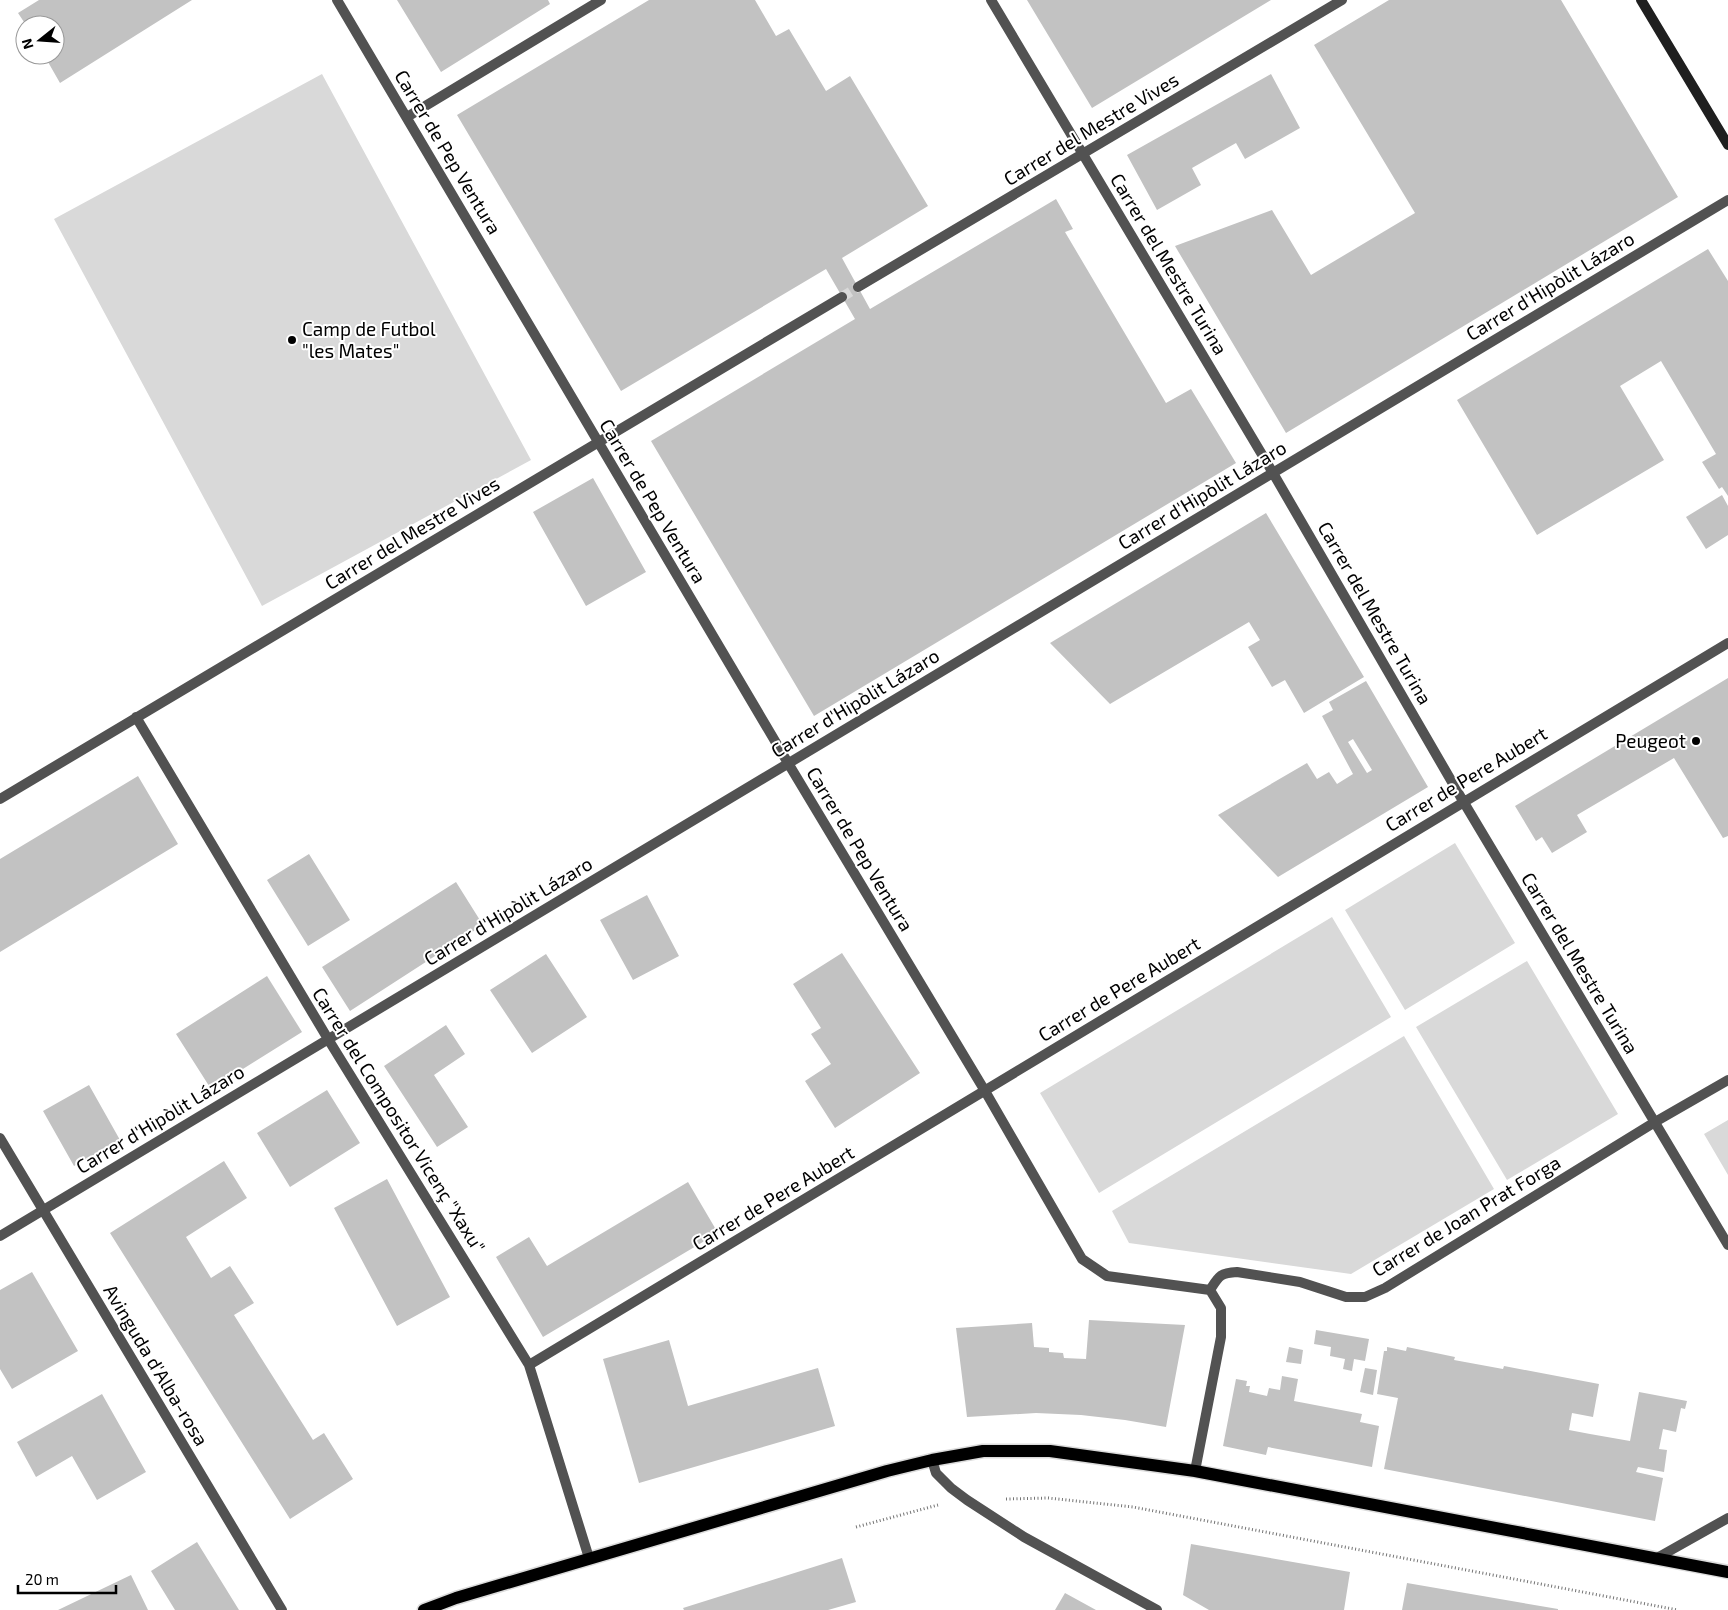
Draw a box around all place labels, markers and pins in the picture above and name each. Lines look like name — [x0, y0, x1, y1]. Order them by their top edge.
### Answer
place label: Camp de Futbol "les Mates" — [302, 317, 436, 362]
marker: Camp de Futbol "les Mates" — [286, 334, 298, 346]
place label: Peugeot — [1615, 729, 1686, 752]
marker: Peugeot — [1690, 735, 1702, 747]

